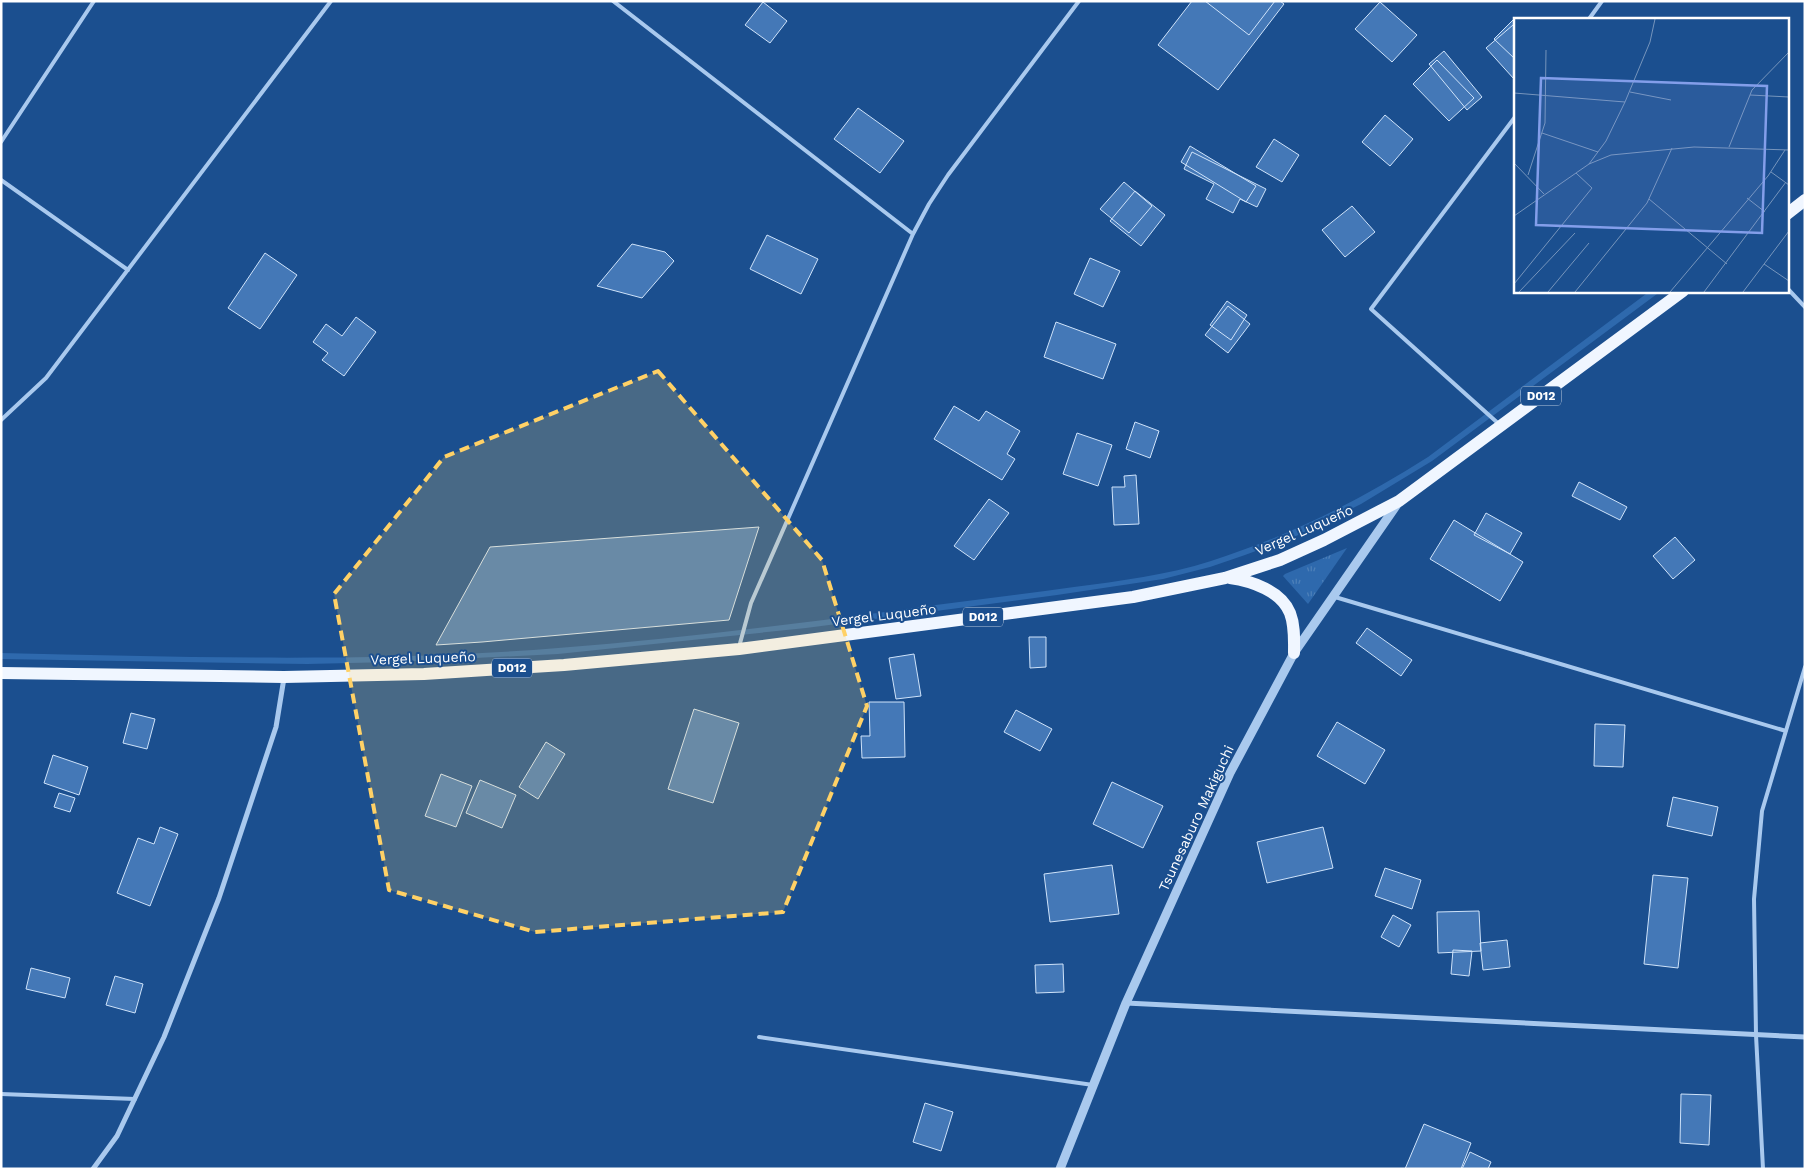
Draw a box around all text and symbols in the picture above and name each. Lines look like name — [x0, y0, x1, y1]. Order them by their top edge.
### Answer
inset map — [1514, 18, 1788, 292]
road number: D012 — [1521, 386, 1561, 406]
street label: Vergel Luqueño — [1253, 501, 1355, 559]
street label: Vergel Luqueño — [831, 601, 937, 629]
road number: D012 — [963, 608, 1003, 626]
street label: Vergel Luqueño — [370, 648, 476, 668]
road number: D012 — [492, 658, 532, 678]
street label: Tsunesaburo Makiguchi — [1155, 743, 1237, 893]

